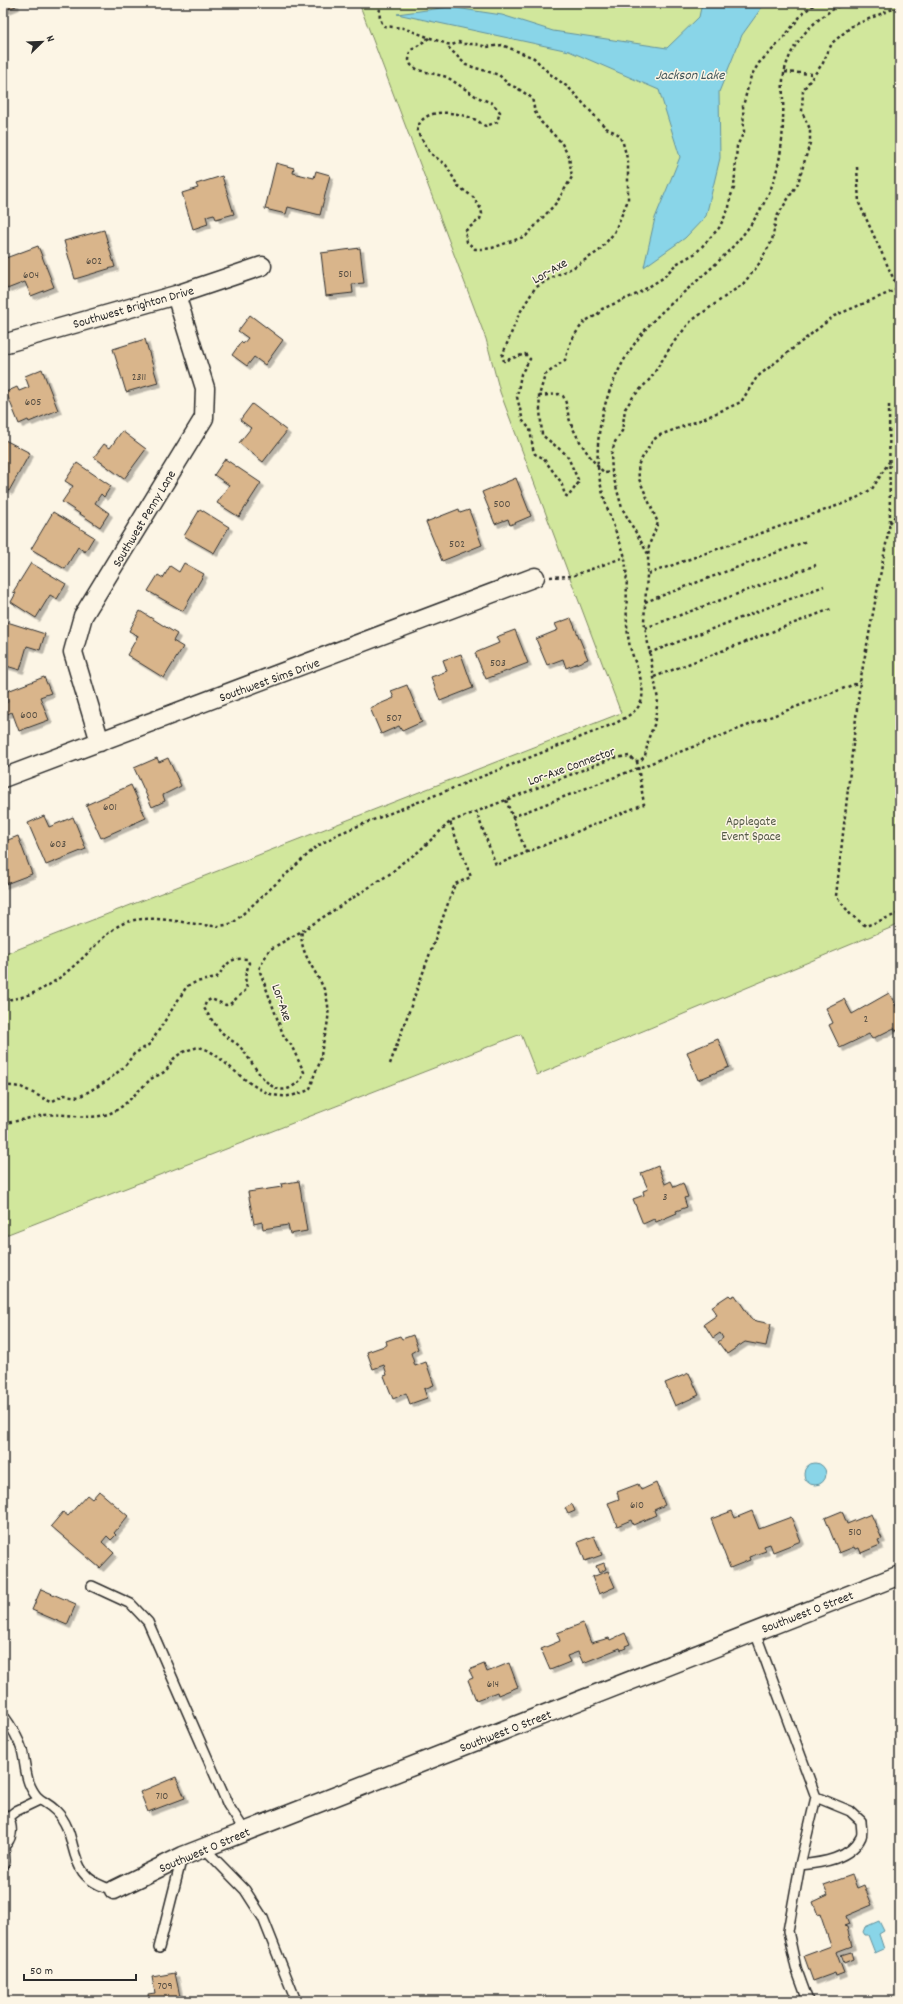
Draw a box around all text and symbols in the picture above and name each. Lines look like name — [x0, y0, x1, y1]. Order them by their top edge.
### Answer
north arrow — [22, 22, 62, 62]
text: N — [41, 33, 58, 45]
water label: Jackson Lake — [655, 66, 725, 86]
house number: 602 — [86, 254, 102, 270]
street label: Lor-Axe — [529, 254, 572, 290]
house number: 501 — [338, 267, 352, 283]
house number: 604 — [23, 268, 39, 284]
street label: Southwest Brighton Drive — [71, 282, 197, 335]
house number: 2311 — [132, 370, 146, 386]
house number: 605 — [25, 395, 41, 411]
street label: Southwest Penny Lane — [109, 467, 182, 571]
house number: 500 — [493, 497, 511, 513]
house number: 502 — [449, 537, 465, 553]
street label: Southwest Sims Drive — [217, 654, 323, 708]
house number: 503 — [490, 656, 506, 672]
house number: 600 — [20, 708, 38, 724]
house number: 507 — [386, 711, 402, 727]
street label: Lor-Axe Connector — [526, 743, 618, 792]
house number: 601 — [103, 800, 117, 816]
park label: Applegate Event Space — [721, 813, 781, 847]
house number: 603 — [50, 837, 66, 853]
street label: Lor-Axe — [265, 982, 296, 1024]
house number: 2 — [864, 1012, 869, 1028]
house number: 3 — [663, 1190, 668, 1206]
house number: 610 — [630, 1498, 644, 1514]
house number: 510 — [848, 1525, 862, 1541]
street label: Southwest O Street — [759, 1587, 857, 1640]
house number: 614 — [487, 1677, 499, 1693]
street label: Southwest O Street — [457, 1706, 555, 1759]
house number: 710 — [156, 1789, 168, 1805]
street label: Southwest O Street — [157, 1823, 254, 1879]
scale bar — [24, 1956, 136, 1982]
text: 50 m — [30, 1963, 53, 1980]
house number: 709 — [157, 1979, 173, 1995]

